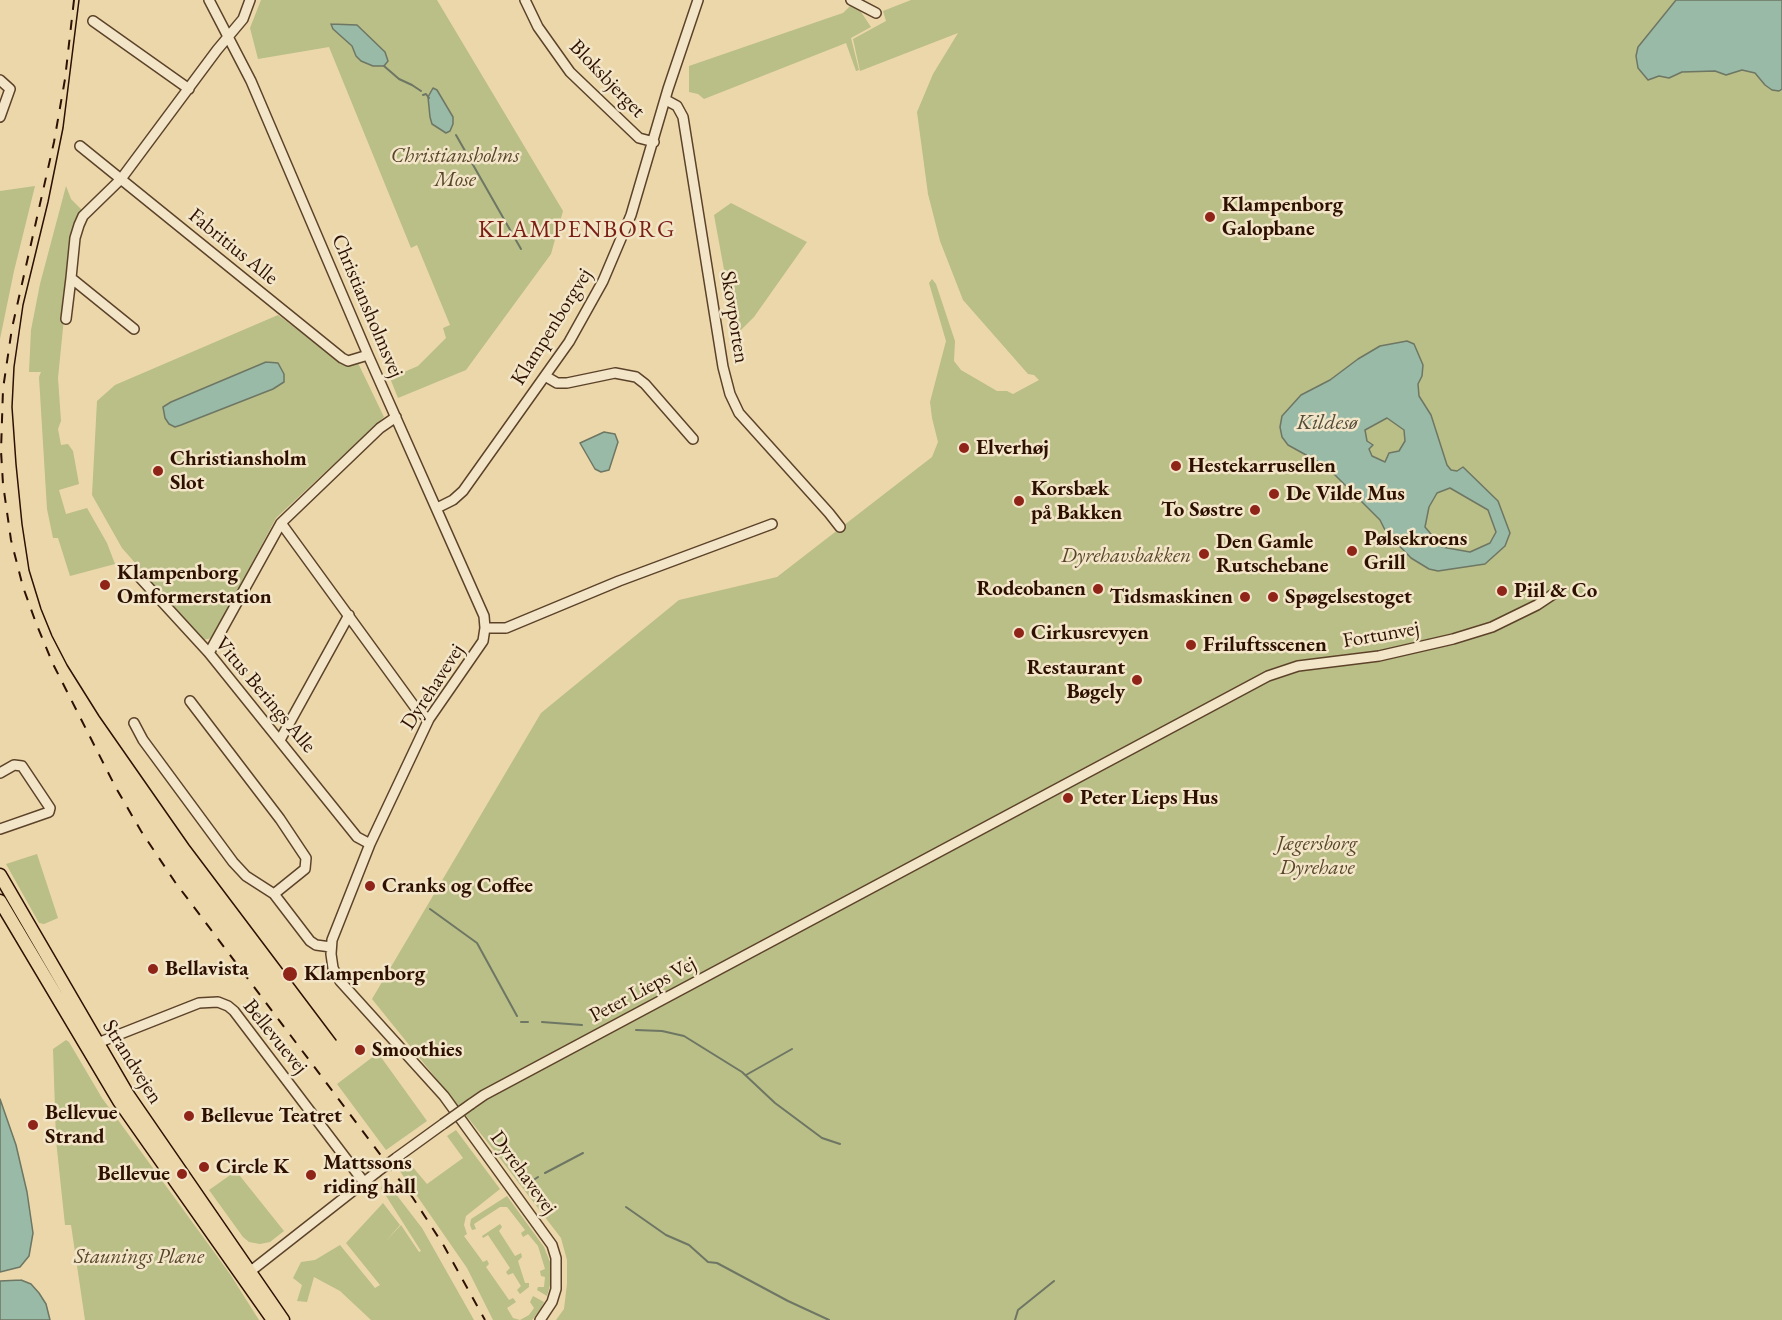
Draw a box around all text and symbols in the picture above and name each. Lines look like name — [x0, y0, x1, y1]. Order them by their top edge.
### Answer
street label: Bloksbjerget — [564, 35, 650, 123]
park label: Christiansholms Mose — [391, 143, 519, 193]
place label: Klampenborg Galopbane — [1222, 192, 1343, 242]
street label: Fabritius Alle — [183, 203, 283, 291]
marker: Klampenborg Galopbane — [1203, 210, 1217, 224]
district label: KLAMPENBORG — [478, 216, 676, 244]
street label: Christiansholmsvej — [325, 231, 409, 381]
street label: Klampenborgvej — [506, 264, 598, 390]
street label: Skovporten — [714, 269, 754, 365]
water label: Kildesø — [1297, 410, 1357, 436]
place label: Elverhøj — [976, 435, 1049, 461]
marker: Elverhøj — [957, 441, 971, 455]
place label: Christiansholm Slot — [170, 446, 307, 496]
place label: Hestekarrusellen — [1188, 453, 1336, 479]
marker: Hestekarrusellen — [1169, 459, 1183, 473]
marker: Christiansholm Slot — [151, 464, 165, 478]
place label: Korsbæk på Bakken — [1031, 476, 1122, 526]
place label: De Vilde Mus — [1286, 481, 1405, 507]
marker: De Vilde Mus — [1267, 487, 1281, 501]
marker: Korsbæk på Bakken — [1012, 494, 1026, 508]
place label: To Søstre — [1161, 497, 1243, 523]
marker: To Søstre — [1248, 503, 1262, 517]
place label: Pølsekroens Grill — [1364, 526, 1467, 576]
place label: Den Gamle Rutschebane — [1216, 529, 1328, 579]
park label: Dyrehavsbakken — [1061, 543, 1191, 569]
marker: Pølsekroens Grill — [1345, 544, 1359, 558]
marker: Den Gamle Rutschebane — [1197, 547, 1211, 561]
place label: Klampenborg Omformerstation — [117, 560, 272, 610]
place label: Rodeobanen — [976, 576, 1086, 602]
marker: Klampenborg Omformerstation — [98, 578, 112, 592]
place label: Piil & Co — [1514, 578, 1597, 604]
marker: Rodeobanen — [1091, 582, 1105, 596]
place label: Tidsmaskinen — [1110, 584, 1233, 610]
place label: Spøgelsestoget — [1285, 584, 1412, 610]
marker: Piil & Co — [1495, 584, 1509, 598]
marker: Tidsmaskinen — [1238, 590, 1252, 604]
marker: Spøgelsestoget — [1266, 590, 1280, 604]
street label: Fortunvej — [1341, 616, 1421, 654]
place label: Cirkusrevyen — [1031, 620, 1149, 646]
marker: Cirkusrevyen — [1012, 626, 1026, 640]
street label: Vitus Berings Alle — [209, 632, 321, 758]
place label: Friluftsscenen — [1203, 632, 1327, 658]
marker: Friluftsscenen — [1184, 638, 1198, 652]
street label: Dyrehavevej — [396, 639, 470, 735]
place label: Restaurant Bøgely — [1027, 655, 1125, 705]
marker: Restaurant Bøgely — [1130, 673, 1144, 687]
place label: Peter Lieps Hus — [1080, 785, 1218, 811]
marker: Peter Lieps Hus — [1061, 791, 1075, 805]
park label: Jægersborg Dyrehave — [1277, 831, 1357, 881]
place label: Cranks og Coffee — [382, 873, 533, 899]
marker: Cranks og Coffee — [363, 879, 377, 893]
street label: Peter Lieps Vej — [585, 951, 701, 1029]
place label: Bellavista — [165, 956, 249, 982]
place label: Klampenborg — [304, 961, 425, 987]
marker: Bellavista — [146, 962, 160, 976]
marker: Klampenborg — [281, 965, 299, 983]
street label: Bellevuevej — [237, 995, 313, 1079]
street label: Strandvejen — [96, 1015, 168, 1109]
place label: Smoothies — [372, 1037, 462, 1063]
marker: Smoothies — [353, 1043, 367, 1057]
place label: Bellevue Strand — [45, 1100, 117, 1150]
place label: Bellevue Teatret — [201, 1103, 342, 1129]
marker: Bellevue Teatret — [182, 1109, 196, 1123]
marker: Bellevue Strand — [26, 1118, 40, 1132]
street label: Dyrehavevej — [484, 1126, 562, 1220]
place label: Mattssons riding hall — [323, 1150, 416, 1200]
place label: Circle K — [216, 1154, 289, 1180]
marker: Circle K — [197, 1160, 211, 1174]
place label: Bellevue — [98, 1161, 170, 1187]
marker: Bellevue — [175, 1167, 189, 1181]
marker: Mattssons riding hall — [304, 1168, 318, 1182]
park label: Staunings Plæne — [74, 1244, 204, 1270]

